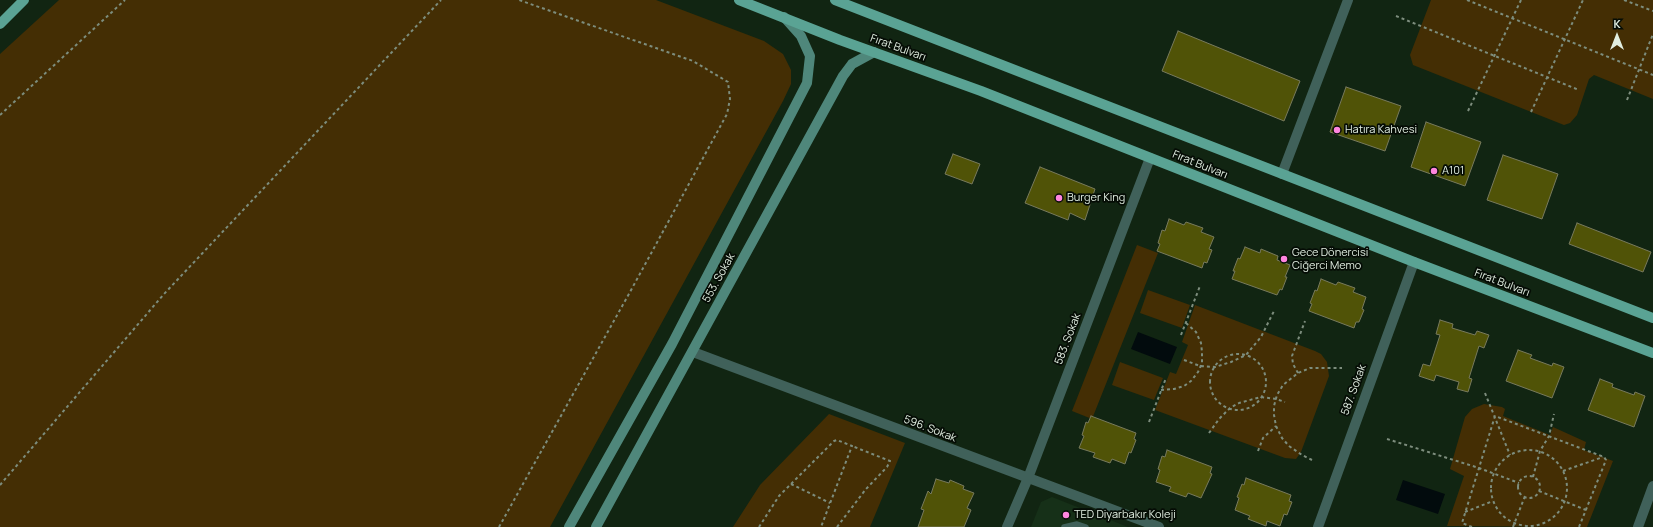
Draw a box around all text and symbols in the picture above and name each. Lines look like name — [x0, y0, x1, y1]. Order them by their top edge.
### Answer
north arrow — [1597, 16, 1637, 56]
text: K — [1613, 16, 1621, 31]
street label: Fırat Bulvarı — [868, 32, 928, 64]
place label: Hatıra Kahvesi — [1345, 123, 1417, 137]
marker: Hatıra Kahvesi — [1332, 125, 1342, 135]
street label: Fırat Bulvarı — [1170, 148, 1230, 182]
place label: A101 — [1442, 164, 1464, 178]
marker: A101 — [1429, 166, 1439, 176]
place label: Burger King — [1067, 191, 1125, 205]
marker: Burger King — [1054, 193, 1064, 203]
place label: Gece Dönercisi Ciğerci Memo — [1292, 246, 1368, 272]
street label: 553. Sokak — [700, 251, 738, 305]
marker: Gece Dönercisi Ciğerci Memo — [1279, 254, 1289, 264]
street label: Fırat Bulvarı — [1472, 266, 1532, 300]
street label: 583. Sokak — [1052, 311, 1084, 367]
street label: 587. Sokak — [1339, 363, 1369, 417]
street label: 596. Sokak — [902, 413, 958, 445]
place label: TED Diyarbakır Koleji — [1074, 508, 1176, 522]
marker: TED Diyarbakır Koleji — [1061, 510, 1071, 520]

